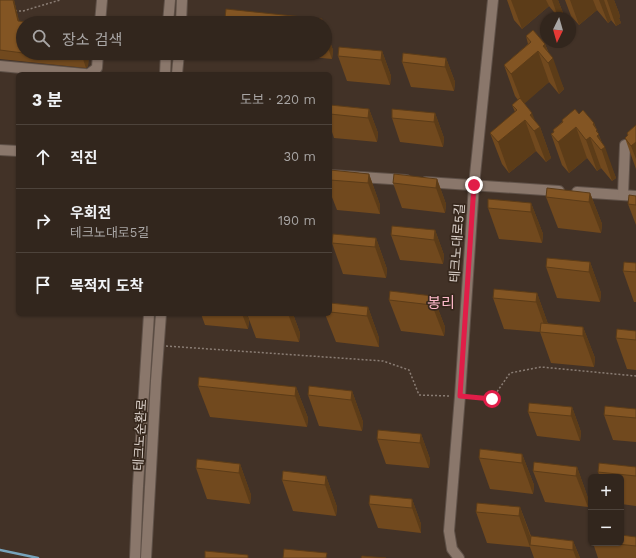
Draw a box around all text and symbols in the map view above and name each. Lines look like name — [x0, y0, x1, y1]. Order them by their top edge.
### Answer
north arrow — [540, 12, 576, 48]
search box — [16, 16, 332, 60]
icon: search — [30, 27, 52, 49]
text: 장소 검색 — [62, 31, 122, 49]
text: 3 분 — [32, 90, 63, 110]
text: 도보 · 220 m — [240, 92, 316, 107]
icon: ahead — [32, 146, 54, 168]
text: 직진 — [70, 149, 98, 167]
text: 30 m — [284, 149, 316, 164]
route end — [465, 176, 483, 194]
street label: 테크노대로5길 — [447, 203, 467, 283]
text: 우회전 — [70, 204, 111, 222]
icon: right — [32, 210, 54, 232]
text: 190 m — [278, 213, 316, 228]
text: 테크노대로5길 — [70, 225, 149, 240]
icon: arrive — [32, 274, 54, 296]
text: 목적지 도착 — [70, 277, 143, 295]
district label: 봉리 — [427, 294, 455, 312]
route start — [483, 390, 501, 408]
street label: 테크노순환로 — [131, 399, 149, 471]
map controls — [588, 474, 624, 546]
button: + — [588, 474, 624, 510]
button: − — [588, 510, 624, 546]

